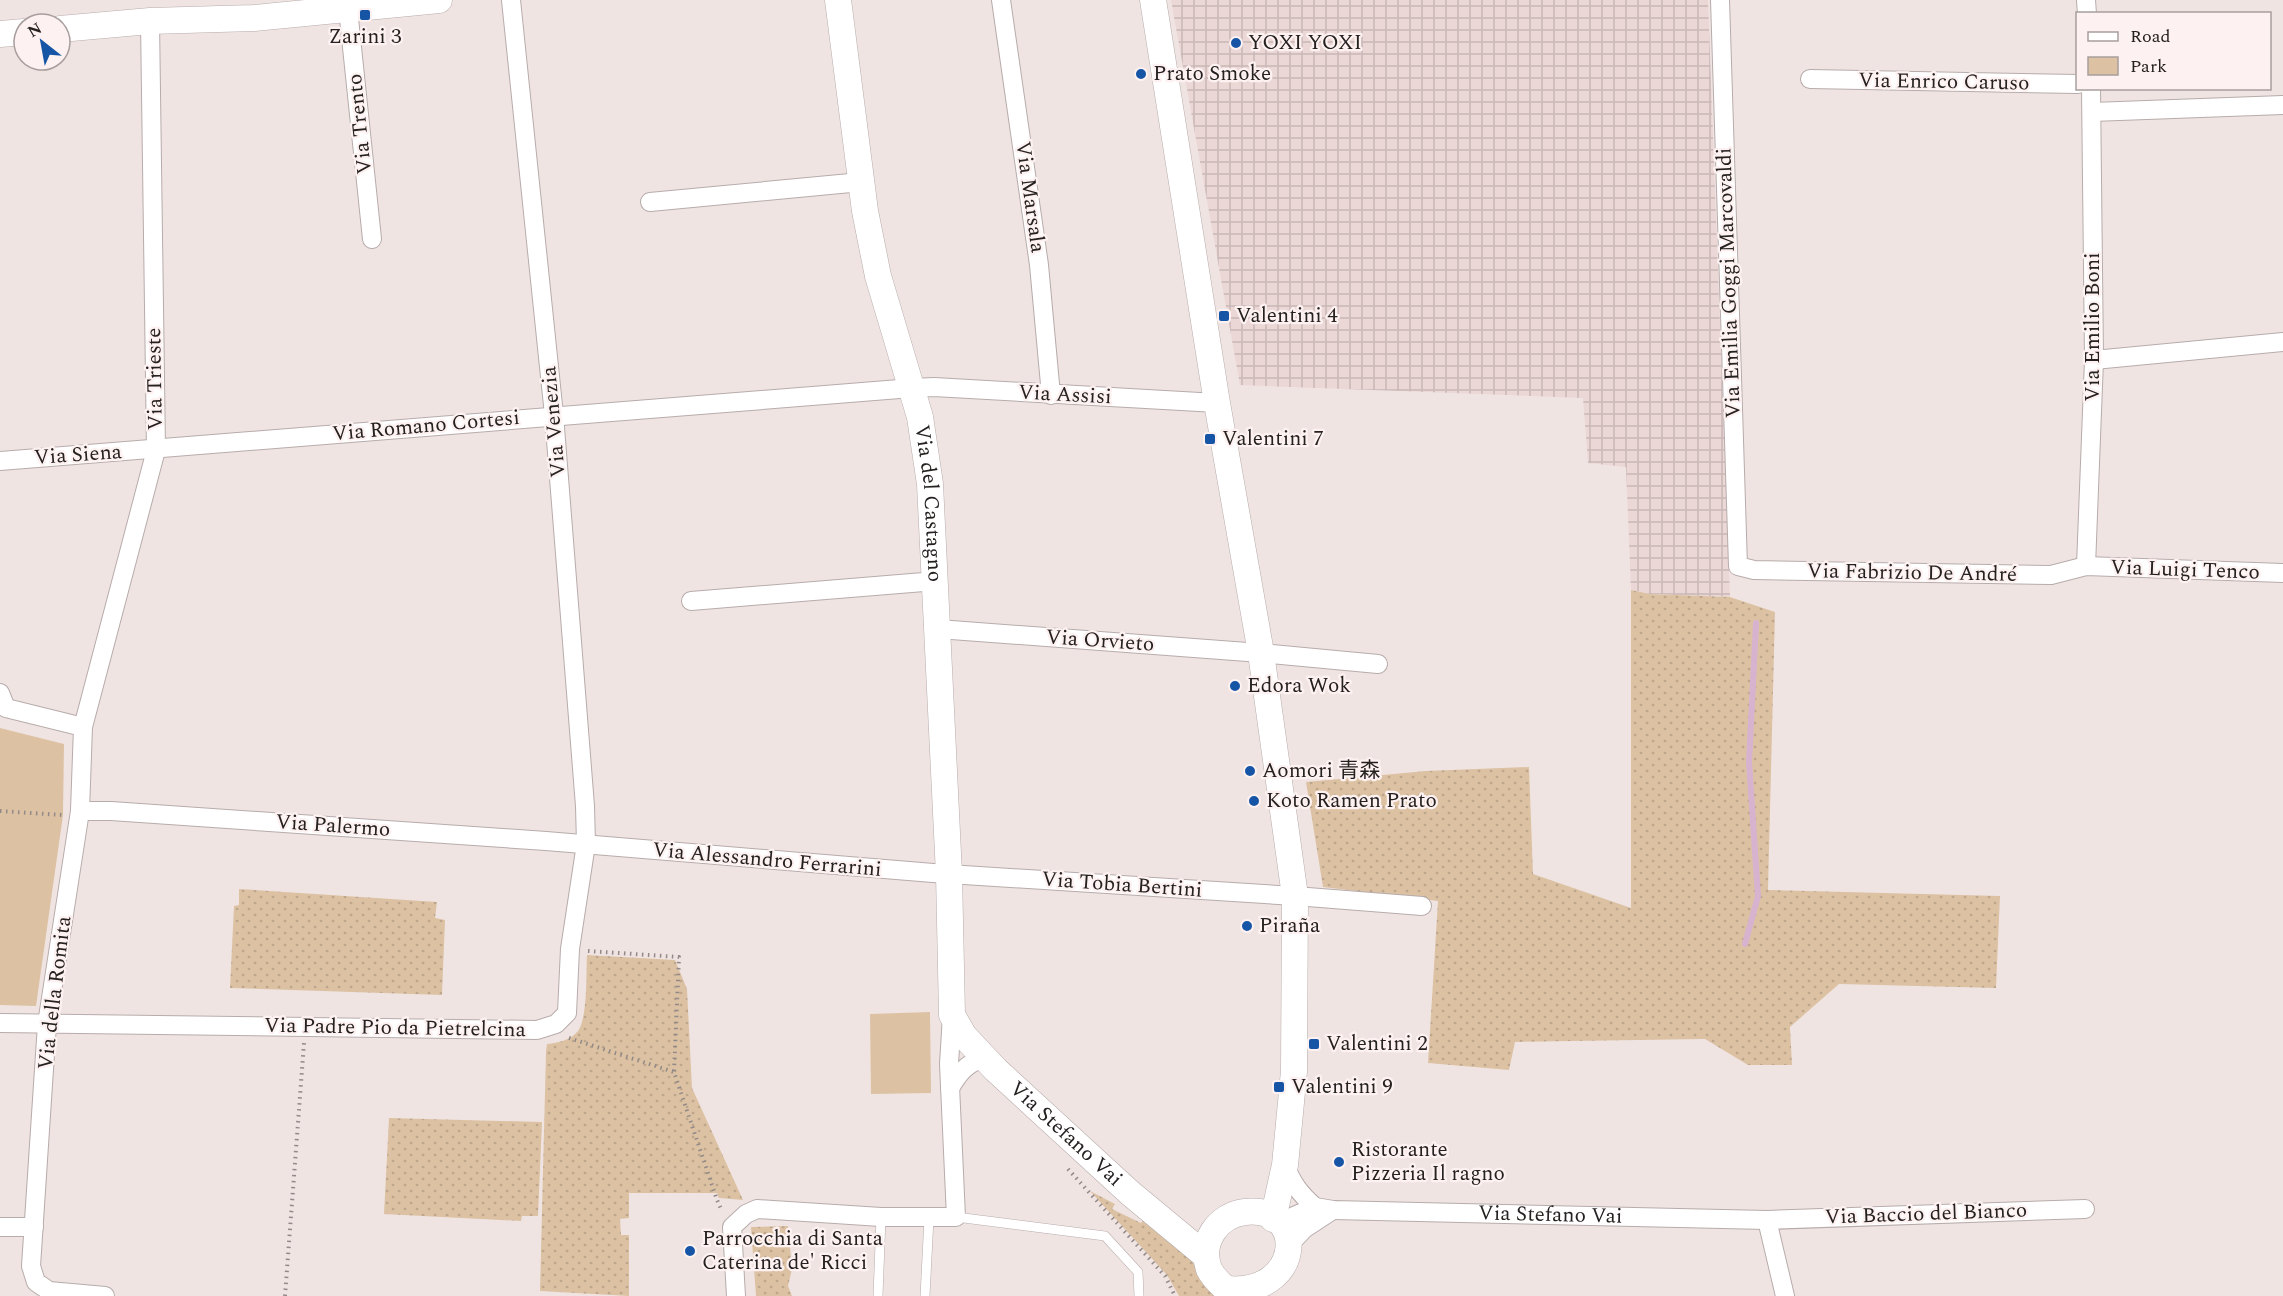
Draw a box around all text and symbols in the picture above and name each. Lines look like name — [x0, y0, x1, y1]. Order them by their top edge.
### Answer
marker: Zarini 3 — [358, 8, 372, 22]
north arrow — [12, 12, 72, 72]
legend — [2076, 12, 2271, 90]
text: N — [23, 16, 47, 44]
place label: Zarini 3 — [328, 21, 402, 53]
text: Road — [2130, 23, 2171, 50]
place label: YOXI YOXI — [1248, 27, 1362, 59]
marker: YOXI YOXI — [1229, 36, 1243, 50]
text: Park — [2130, 53, 2167, 80]
place label: Prato Smoke — [1153, 58, 1271, 90]
street label: Via Enrico Caruso — [1858, 65, 2030, 99]
marker: Prato Smoke — [1134, 67, 1148, 81]
street label: Via Trento — [339, 72, 381, 176]
street label: Via Marsala — [1006, 139, 1054, 255]
street label: Via Emilia Goggi Marcovaldi — [1708, 147, 1750, 419]
street label: Via Emilio Boni — [2077, 252, 2109, 402]
place label: Valentini 4 — [1236, 300, 1338, 332]
marker: Valentini 4 — [1217, 309, 1231, 323]
street label: Via Trieste — [138, 327, 172, 431]
street label: Via Venezia — [533, 364, 575, 479]
street label: Via Assisi — [1018, 377, 1112, 413]
street label: Via Romano Cortesi — [331, 402, 521, 450]
street label: Via del Castagno — [905, 422, 951, 583]
place label: Valentini 7 — [1222, 423, 1324, 455]
marker: Valentini 7 — [1203, 432, 1217, 446]
street label: Via Siena — [33, 436, 124, 474]
street label: Via Luigi Tenco — [2110, 551, 2260, 589]
street label: Via Fabrizio De André — [1807, 555, 2017, 591]
street label: Via Orvieto — [1045, 621, 1155, 661]
place label: Edora Wok — [1247, 670, 1351, 702]
marker: Edora Wok — [1228, 679, 1242, 693]
place label: Aomori 青森 — [1262, 755, 1380, 787]
marker: Aomori 青森 — [1243, 764, 1257, 778]
place label: Koto Ramen Prato — [1266, 785, 1437, 817]
marker: Koto Ramen Prato — [1247, 794, 1261, 808]
street label: Via Palermo — [275, 806, 391, 846]
street label: Via Alessandro Ferrarini — [651, 834, 883, 886]
street label: Via Tobia Bertini — [1041, 863, 1203, 907]
place label: Piraña — [1259, 910, 1321, 942]
street label: Via della Romita — [30, 913, 80, 1072]
marker: Piraña — [1240, 919, 1254, 933]
street label: Via Padre Pio da Pietrelcina — [264, 1010, 527, 1046]
place label: Valentini 2 — [1326, 1028, 1428, 1060]
marker: Valentini 2 — [1307, 1037, 1321, 1051]
place label: Valentini 9 — [1291, 1071, 1393, 1103]
street label: Via Stefano Vai — [1002, 1074, 1130, 1195]
marker: Valentini 9 — [1272, 1080, 1286, 1094]
place label: Ristorante Pizzeria Il ragno — [1351, 1134, 1505, 1190]
marker: Ristorante Pizzeria Il ragno — [1332, 1155, 1346, 1169]
street label: Via Baccio del Bianco — [1824, 1194, 2028, 1234]
street label: Via Stefano Vai — [1478, 1197, 1623, 1233]
place label: Parrocchia di Santa Caterina de' Ricci — [702, 1223, 884, 1279]
marker: Parrocchia di Santa Caterina de' Ricci — [683, 1244, 697, 1258]

